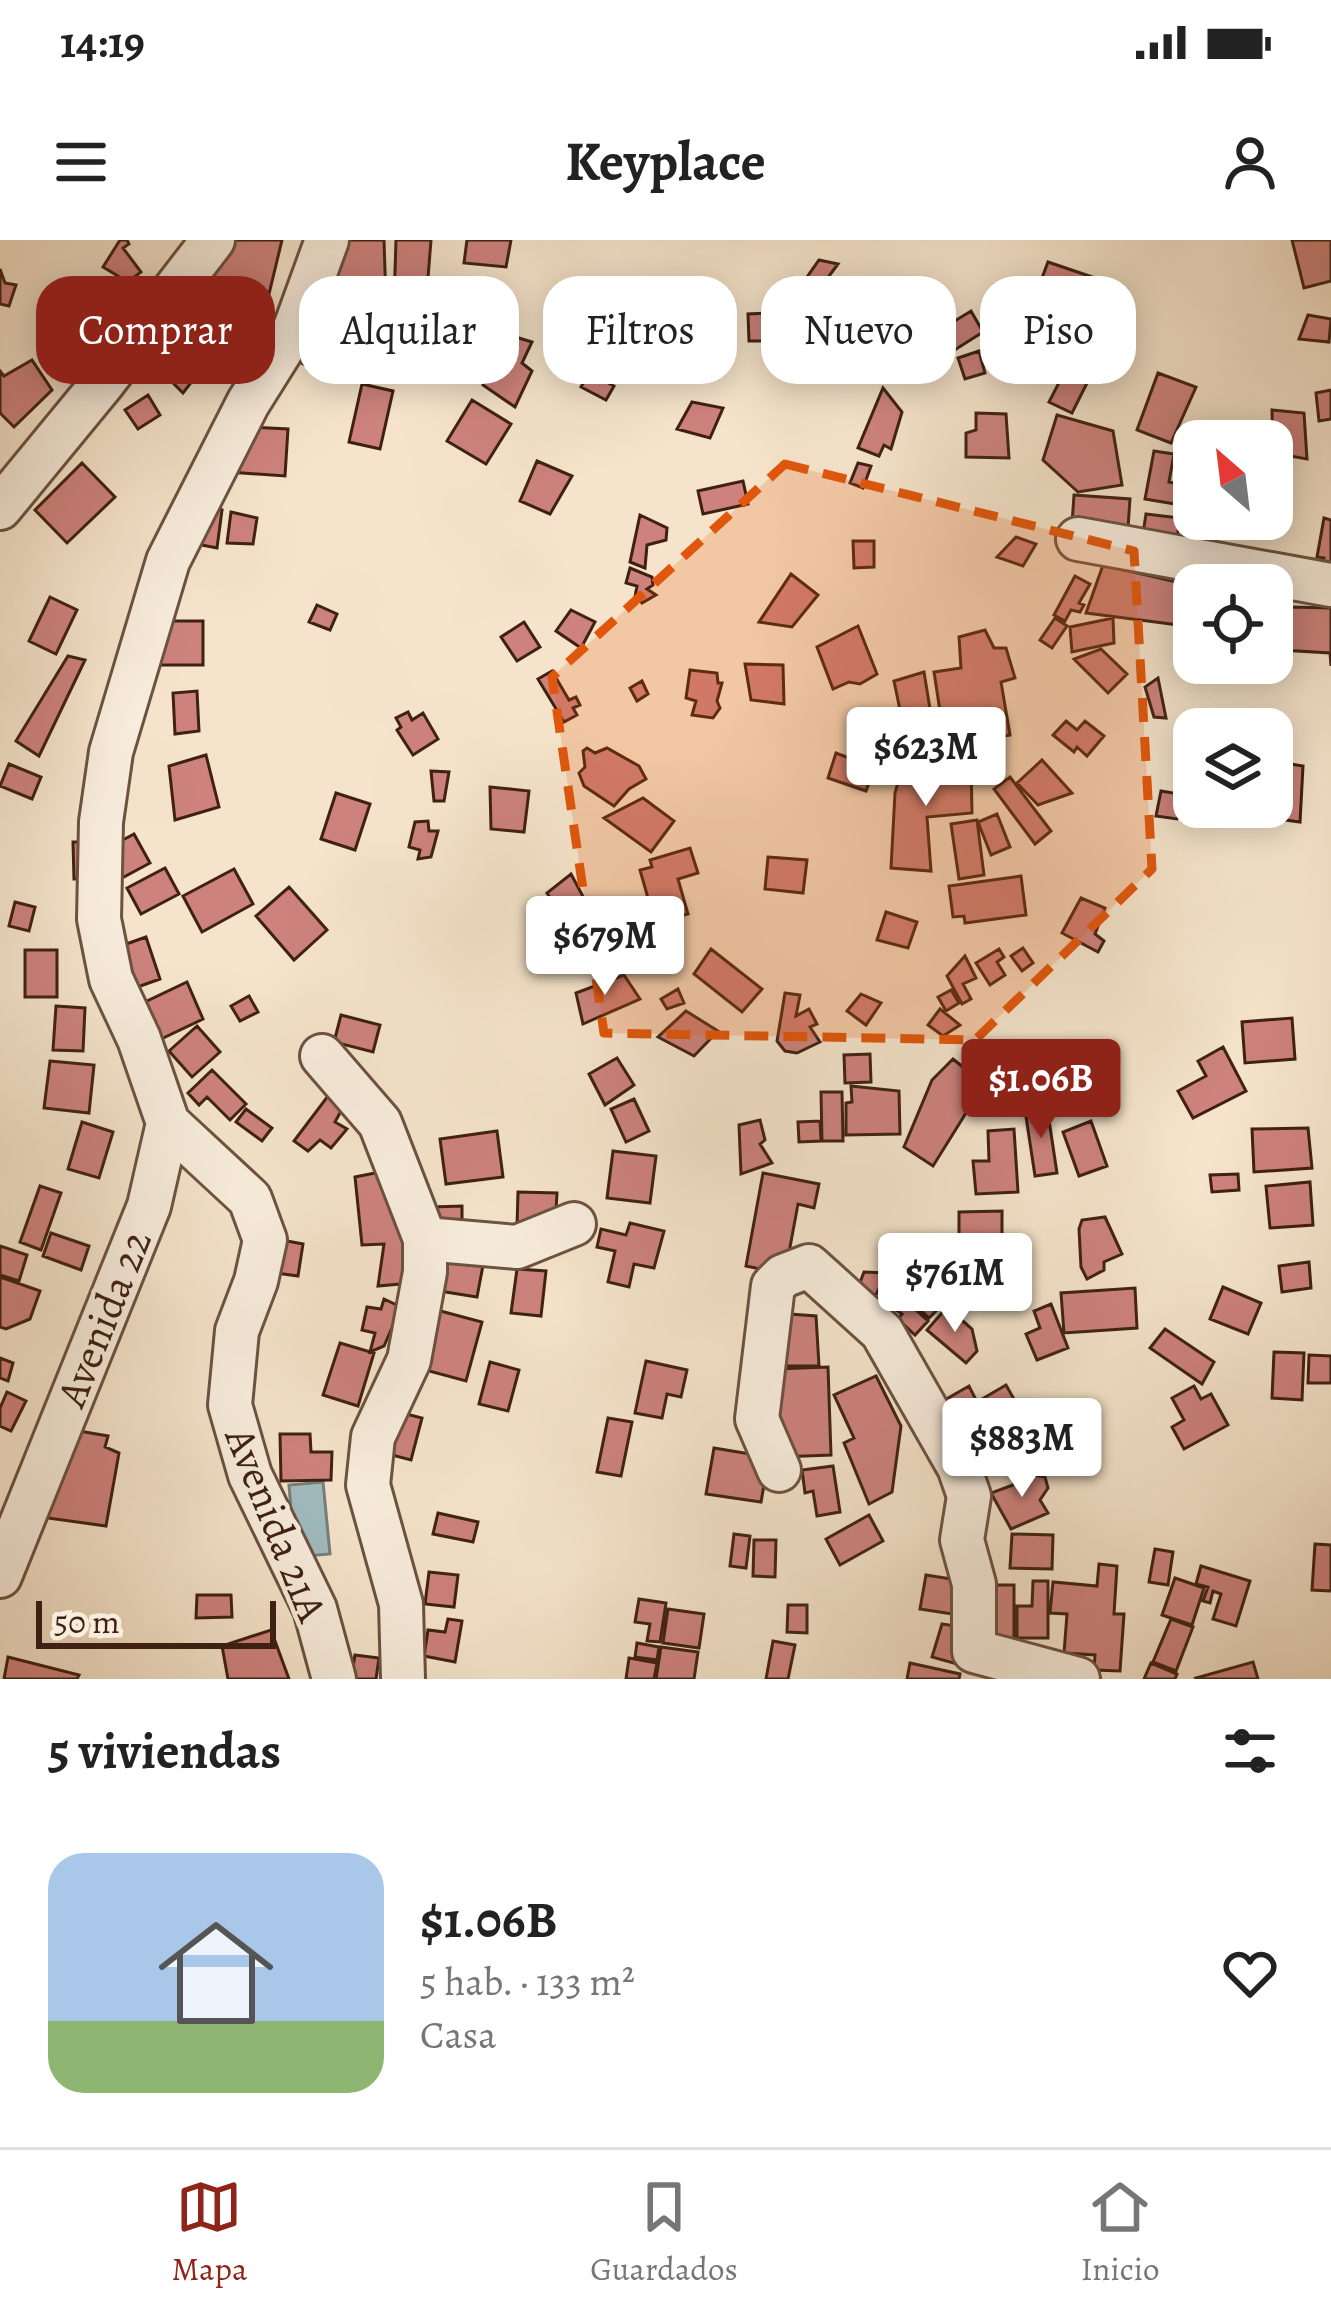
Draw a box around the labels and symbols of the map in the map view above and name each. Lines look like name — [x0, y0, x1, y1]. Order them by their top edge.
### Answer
north arrow — [1173, 420, 1293, 540]
pin: $623M — [842, 707, 1010, 809]
pin: $679M — [521, 896, 689, 998]
pin: $1.06B — [943, 1039, 1139, 1141]
street label: Avenida 22 — [42, 1221, 165, 1416]
pin: $761M — [871, 1233, 1039, 1335]
pin: $883M — [938, 1398, 1106, 1500]
street label: Avenida 21A — [211, 1418, 341, 1630]
scale bar — [36, 1595, 276, 1648]

